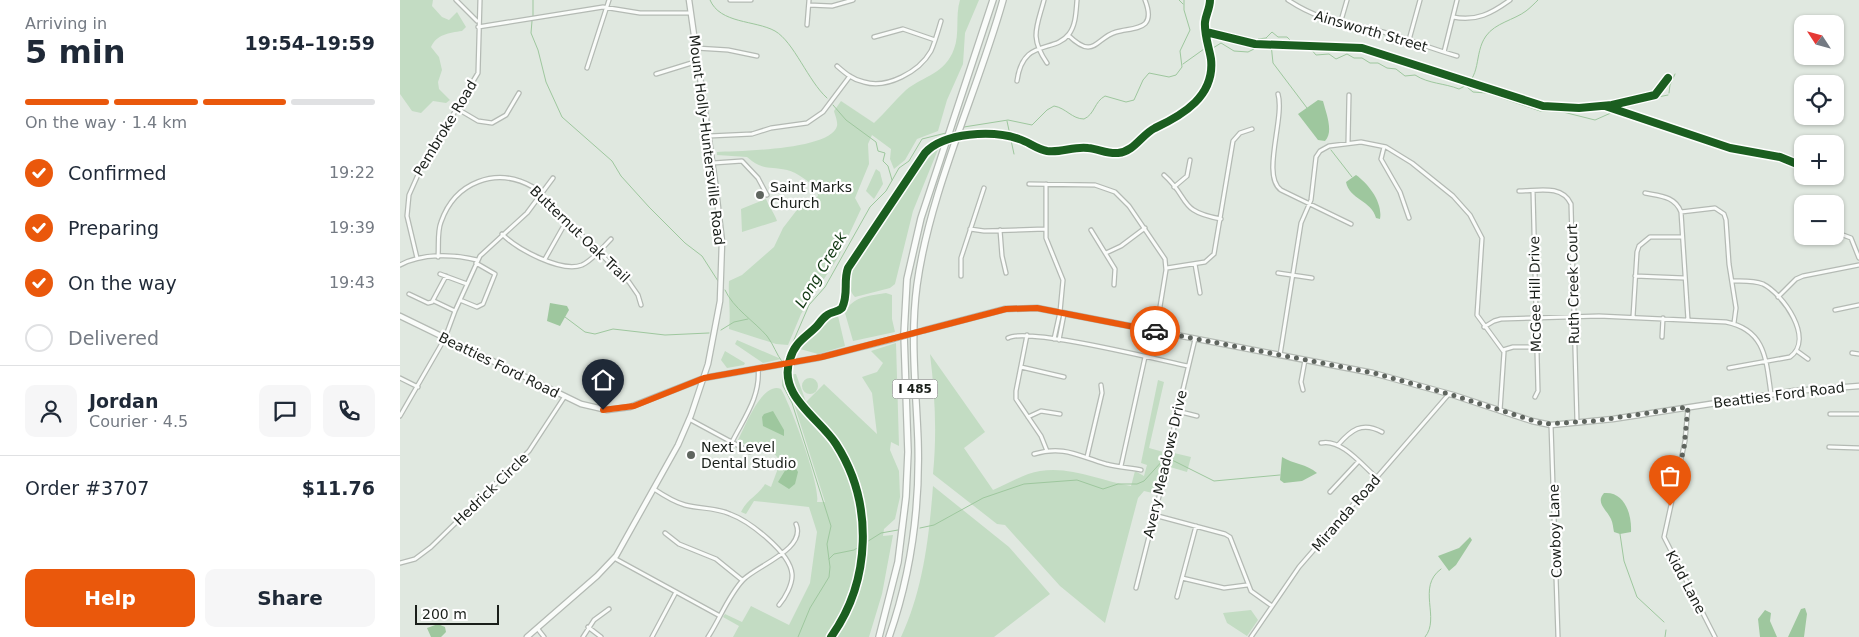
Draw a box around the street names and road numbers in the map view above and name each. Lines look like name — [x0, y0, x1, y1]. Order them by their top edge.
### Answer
street label: Ainsworth Street — [1313, 7, 1430, 55]
street label: Mount Holly-Huntersville Road — [686, 34, 728, 246]
street label: Pembroke Road — [410, 77, 480, 179]
street label: Butternut Oak Trail — [527, 182, 633, 286]
street label: Ruth Creek Court — [1564, 223, 1582, 344]
street label: McGee Hill Drive — [1526, 236, 1544, 352]
street label: Beatties Ford Road — [436, 329, 562, 401]
road number: I 485 — [892, 379, 938, 398]
street label: Beatties Ford Road — [1712, 379, 1846, 411]
street label: Avery Meadows Drive — [1140, 388, 1190, 540]
street label: Hedrick Circle — [450, 449, 532, 529]
street label: Miranda Road — [1308, 471, 1384, 555]
street label: Cowboy Lane — [1545, 484, 1565, 578]
street label: Kidd Lane — [1663, 548, 1709, 616]

